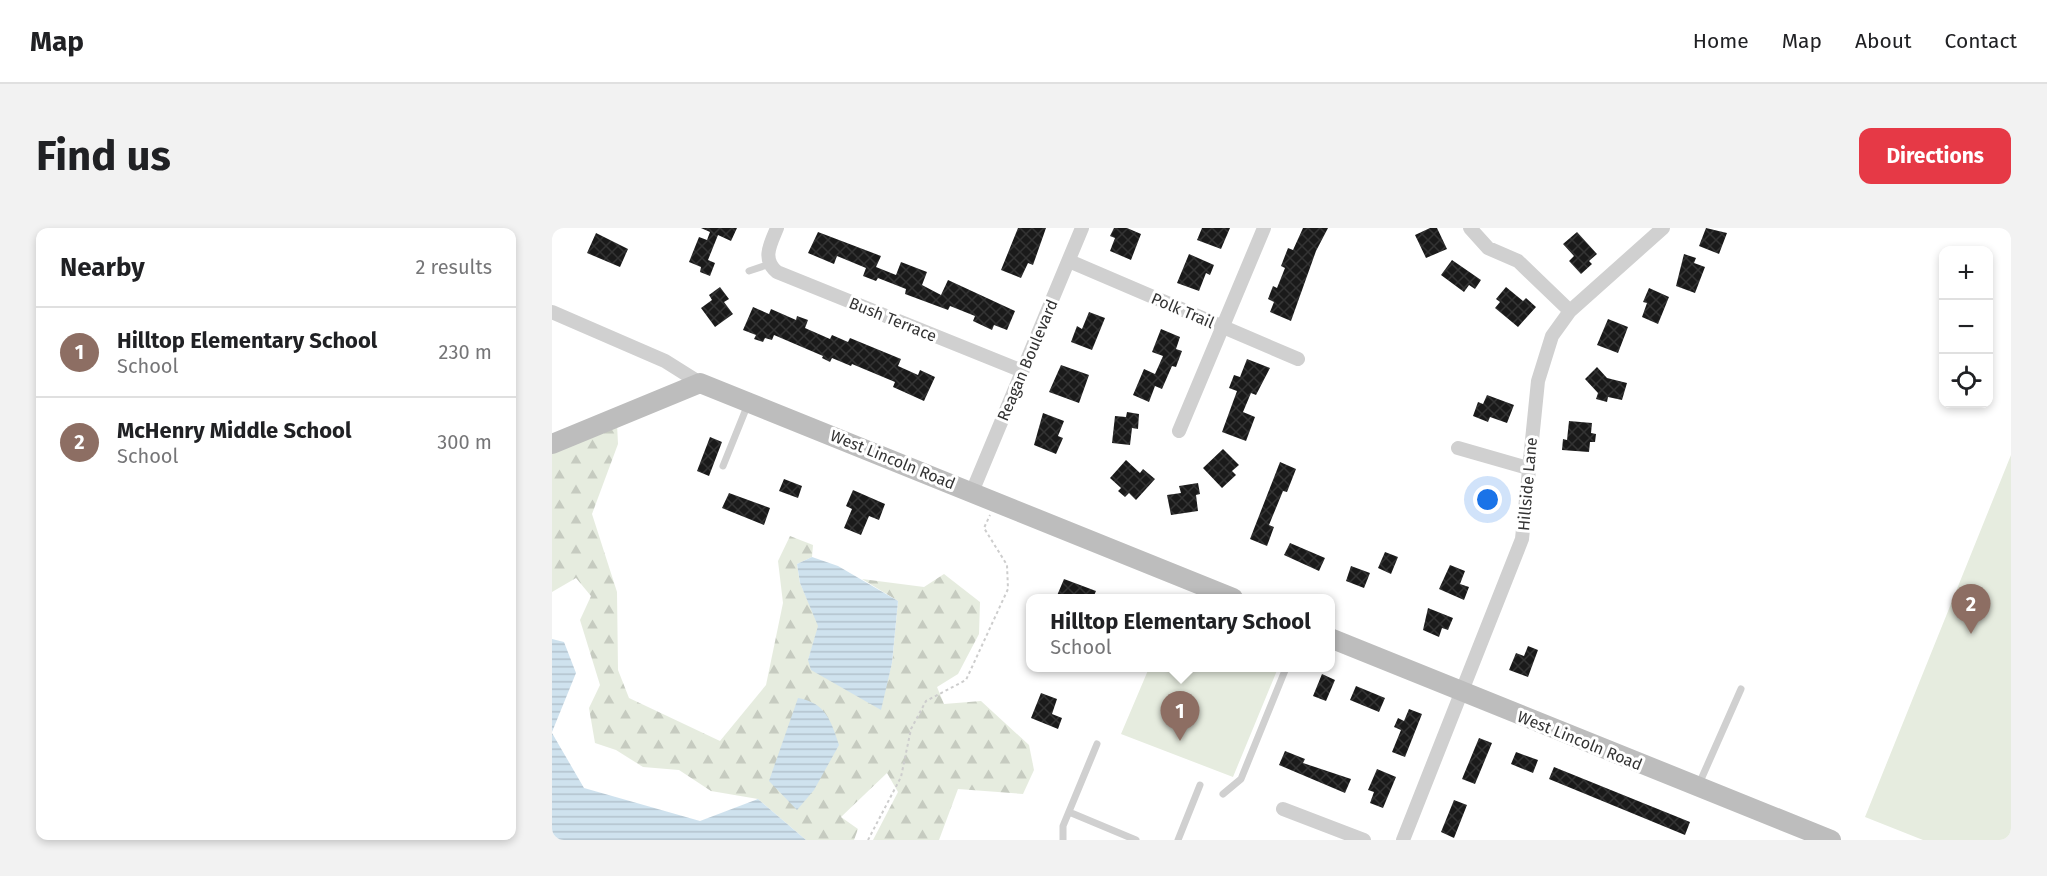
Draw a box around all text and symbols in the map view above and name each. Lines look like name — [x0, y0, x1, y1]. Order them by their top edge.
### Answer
text: Map — [30, 25, 84, 58]
text: Home — [1693, 28, 1749, 54]
text: Map — [1782, 28, 1822, 54]
text: About — [1855, 28, 1912, 54]
text: Contact — [1945, 28, 2017, 54]
button: Directions — [1859, 128, 2011, 184]
text: Find us — [36, 131, 171, 181]
map controls — [1939, 246, 1993, 408]
button: + — [1939, 246, 1993, 300]
text: Nearby — [60, 252, 145, 283]
text: 2 results — [415, 255, 492, 279]
street label: Polk Trail — [1148, 289, 1217, 332]
street label: Bush Terrace — [846, 293, 939, 346]
street label: Reagan Boulevard — [993, 297, 1062, 424]
button: − — [1939, 300, 1993, 354]
text: Hilltop Elementary School — [117, 327, 377, 354]
text: 1 — [75, 340, 84, 364]
text: 230 m — [439, 340, 492, 364]
text: School — [117, 354, 178, 378]
button: locate — [1939, 354, 1993, 408]
text: McHenry Middle School — [117, 417, 351, 444]
street label: West Lincoln Road — [828, 426, 958, 493]
text: 2 — [74, 430, 85, 454]
text: 300 m — [437, 430, 492, 454]
street label: Hillside Lane — [1514, 436, 1541, 532]
text: School — [117, 444, 178, 468]
your location — [1473, 485, 1502, 514]
pin: 2 — [1952, 584, 1990, 634]
popup — [1026, 594, 1335, 672]
text: Hilltop Elementary School — [1050, 608, 1311, 635]
text: School — [1050, 635, 1112, 659]
pin: 1 — [1160, 692, 1200, 741]
street label: West Lincoln Road — [1515, 707, 1645, 774]

